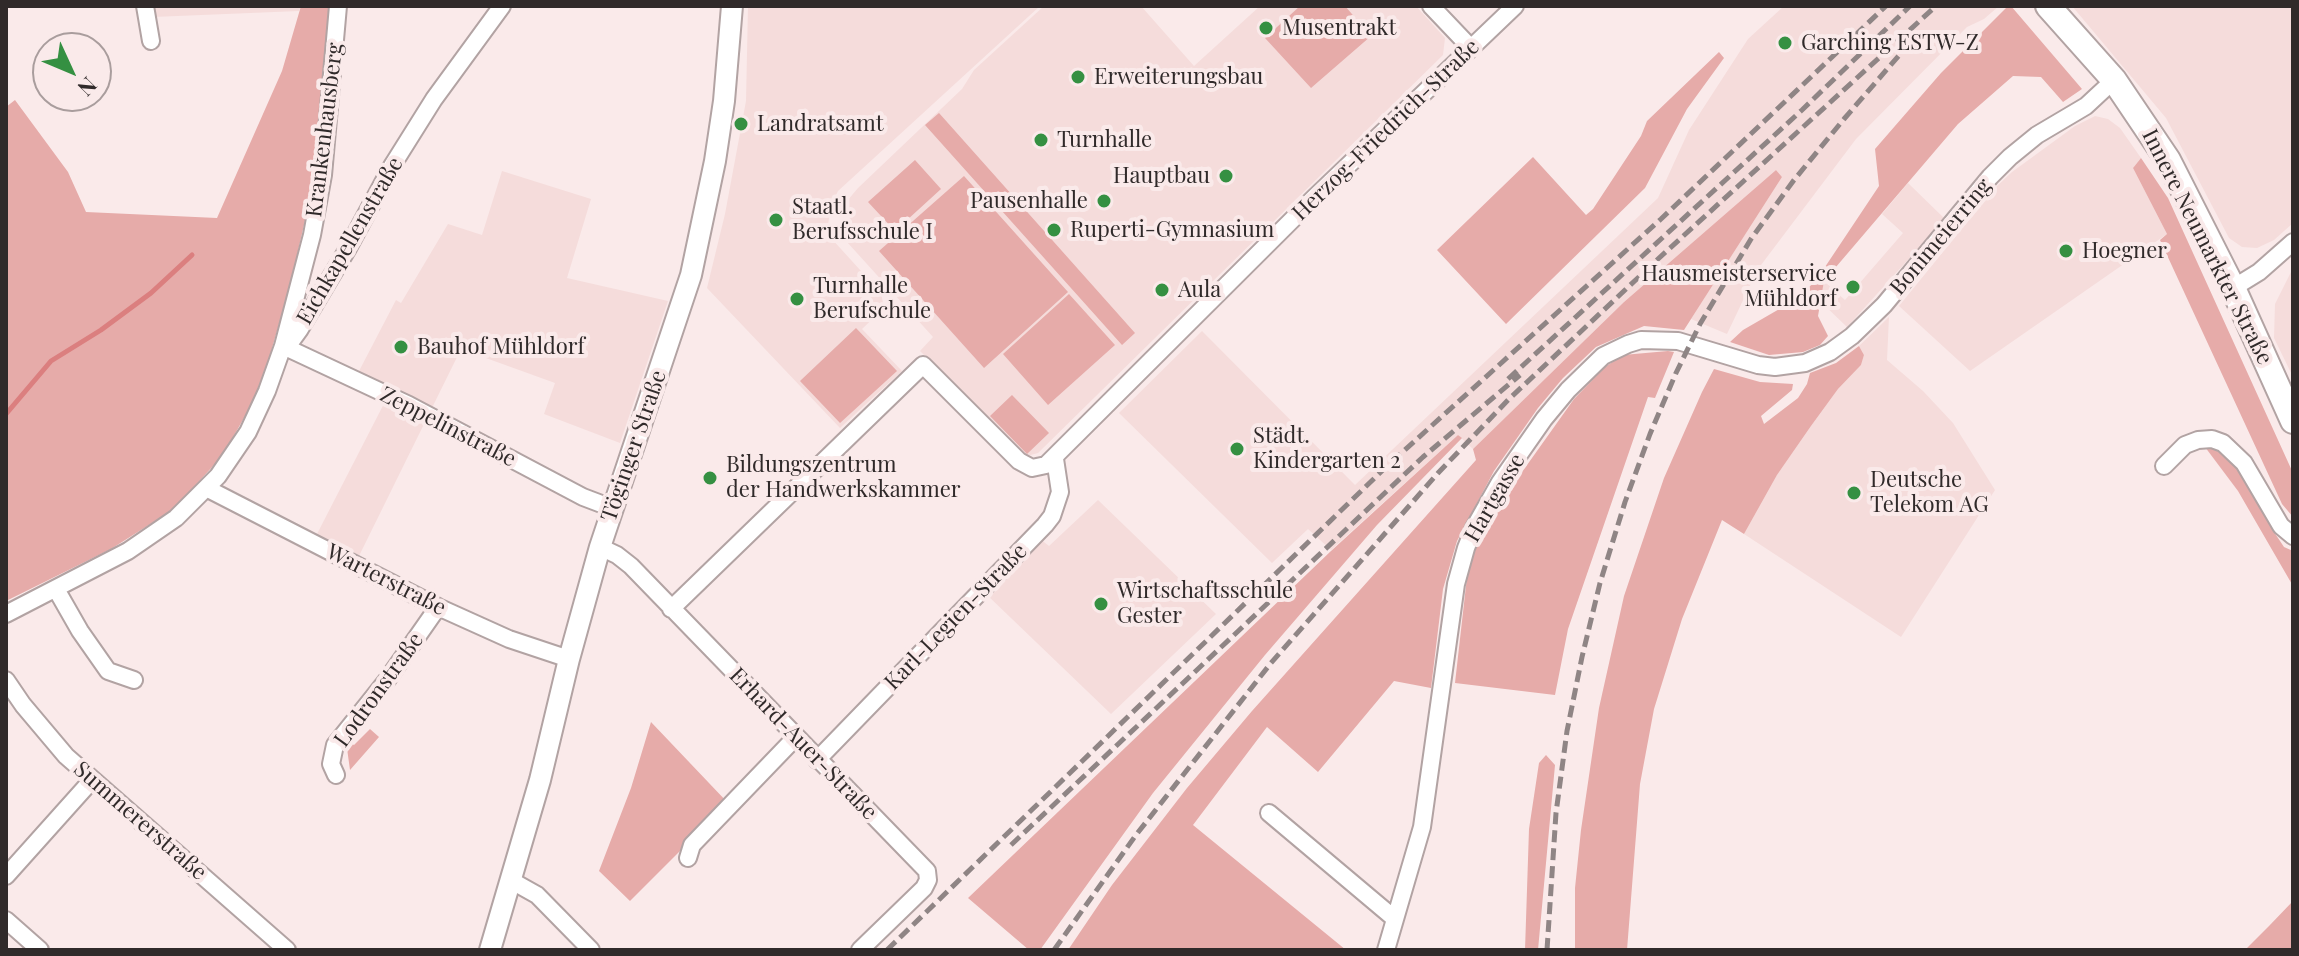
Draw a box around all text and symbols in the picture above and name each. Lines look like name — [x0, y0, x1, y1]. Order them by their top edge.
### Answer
place label: Musentrakt — [1282, 15, 1396, 41]
marker: Musentrakt — [1257, 19, 1275, 37]
place label: Garching ESTW-Z — [1801, 30, 1979, 56]
north arrow — [32, 32, 112, 112]
street label: Herzog-Friedrich-Straße — [1287, 34, 1485, 226]
marker: Garching ESTW-Z — [1776, 34, 1794, 52]
street label: Krankenhausberg — [301, 41, 349, 219]
place label: Erweiterungsbau — [1094, 64, 1263, 90]
marker: Erweiterungsbau — [1069, 68, 1087, 86]
text: N — [72, 71, 104, 103]
place label: Landratsamt — [757, 111, 883, 137]
marker: Landratsamt — [732, 115, 750, 133]
street label: Innere Neumarkter Straße — [2136, 125, 2278, 369]
place label: Turnhalle — [1057, 127, 1152, 153]
marker: Turnhalle — [1032, 131, 1050, 149]
street label: Eichkapellenstraße — [291, 152, 409, 330]
place label: Hauptbau — [1113, 163, 1210, 189]
marker: Hauptbau — [1217, 167, 1235, 185]
street label: Bonimeierring — [1885, 173, 1997, 301]
place label: Pausenhalle — [970, 188, 1088, 214]
marker: Pausenhalle — [1095, 192, 1113, 210]
place label: Staatl. Berufsschule I — [792, 194, 933, 246]
marker: Staatl. Berufsschule I — [767, 211, 785, 229]
place label: Ruperti-Gymnasium — [1070, 217, 1274, 243]
marker: Ruperti-Gymnasium — [1045, 221, 1063, 239]
place label: Hoegner — [2082, 238, 2167, 264]
marker: Hoegner — [2057, 242, 2075, 260]
place label: Hausmeisterservice Mühldorf — [1641, 261, 1837, 312]
place label: Turnhalle Berufschule — [813, 273, 931, 324]
place label: Aula — [1178, 277, 1221, 303]
marker: Hausmeisterservice Mühldorf — [1844, 278, 1862, 296]
marker: Aula — [1153, 281, 1171, 299]
marker: Turnhalle Berufschule — [788, 290, 806, 308]
place label: Bauhof Mühldorf — [417, 334, 585, 360]
marker: Bauhof Mühldorf — [392, 338, 410, 356]
street label: Töginger Straße — [596, 367, 672, 525]
street label: Zeppelinstraße — [376, 381, 520, 473]
place label: Städt. Kindergarten 2 — [1253, 423, 1401, 474]
marker: Städt. Kindergarten 2 — [1228, 440, 1246, 458]
street label: Hartgasse — [1459, 449, 1531, 547]
place label: Bildungszentrum der Handwerkskammer — [726, 452, 961, 504]
place label: Deutsche Telekom AG — [1870, 467, 1989, 518]
marker: Bildungszentrum der Handwerkskammer — [701, 469, 719, 487]
marker: Deutsche Telekom AG — [1845, 484, 1863, 502]
street label: Karl-Legien-Straße — [879, 538, 1033, 696]
street label: Warterstraße — [322, 539, 450, 621]
place label: Wirtschaftsschule Gester — [1117, 578, 1293, 630]
marker: Wirtschaftsschule Gester — [1092, 595, 1110, 613]
street label: Lodronstraße — [329, 628, 429, 752]
street label: Erhard-Auer-Straße — [724, 662, 882, 826]
street label: Summererstraße — [68, 756, 212, 886]

